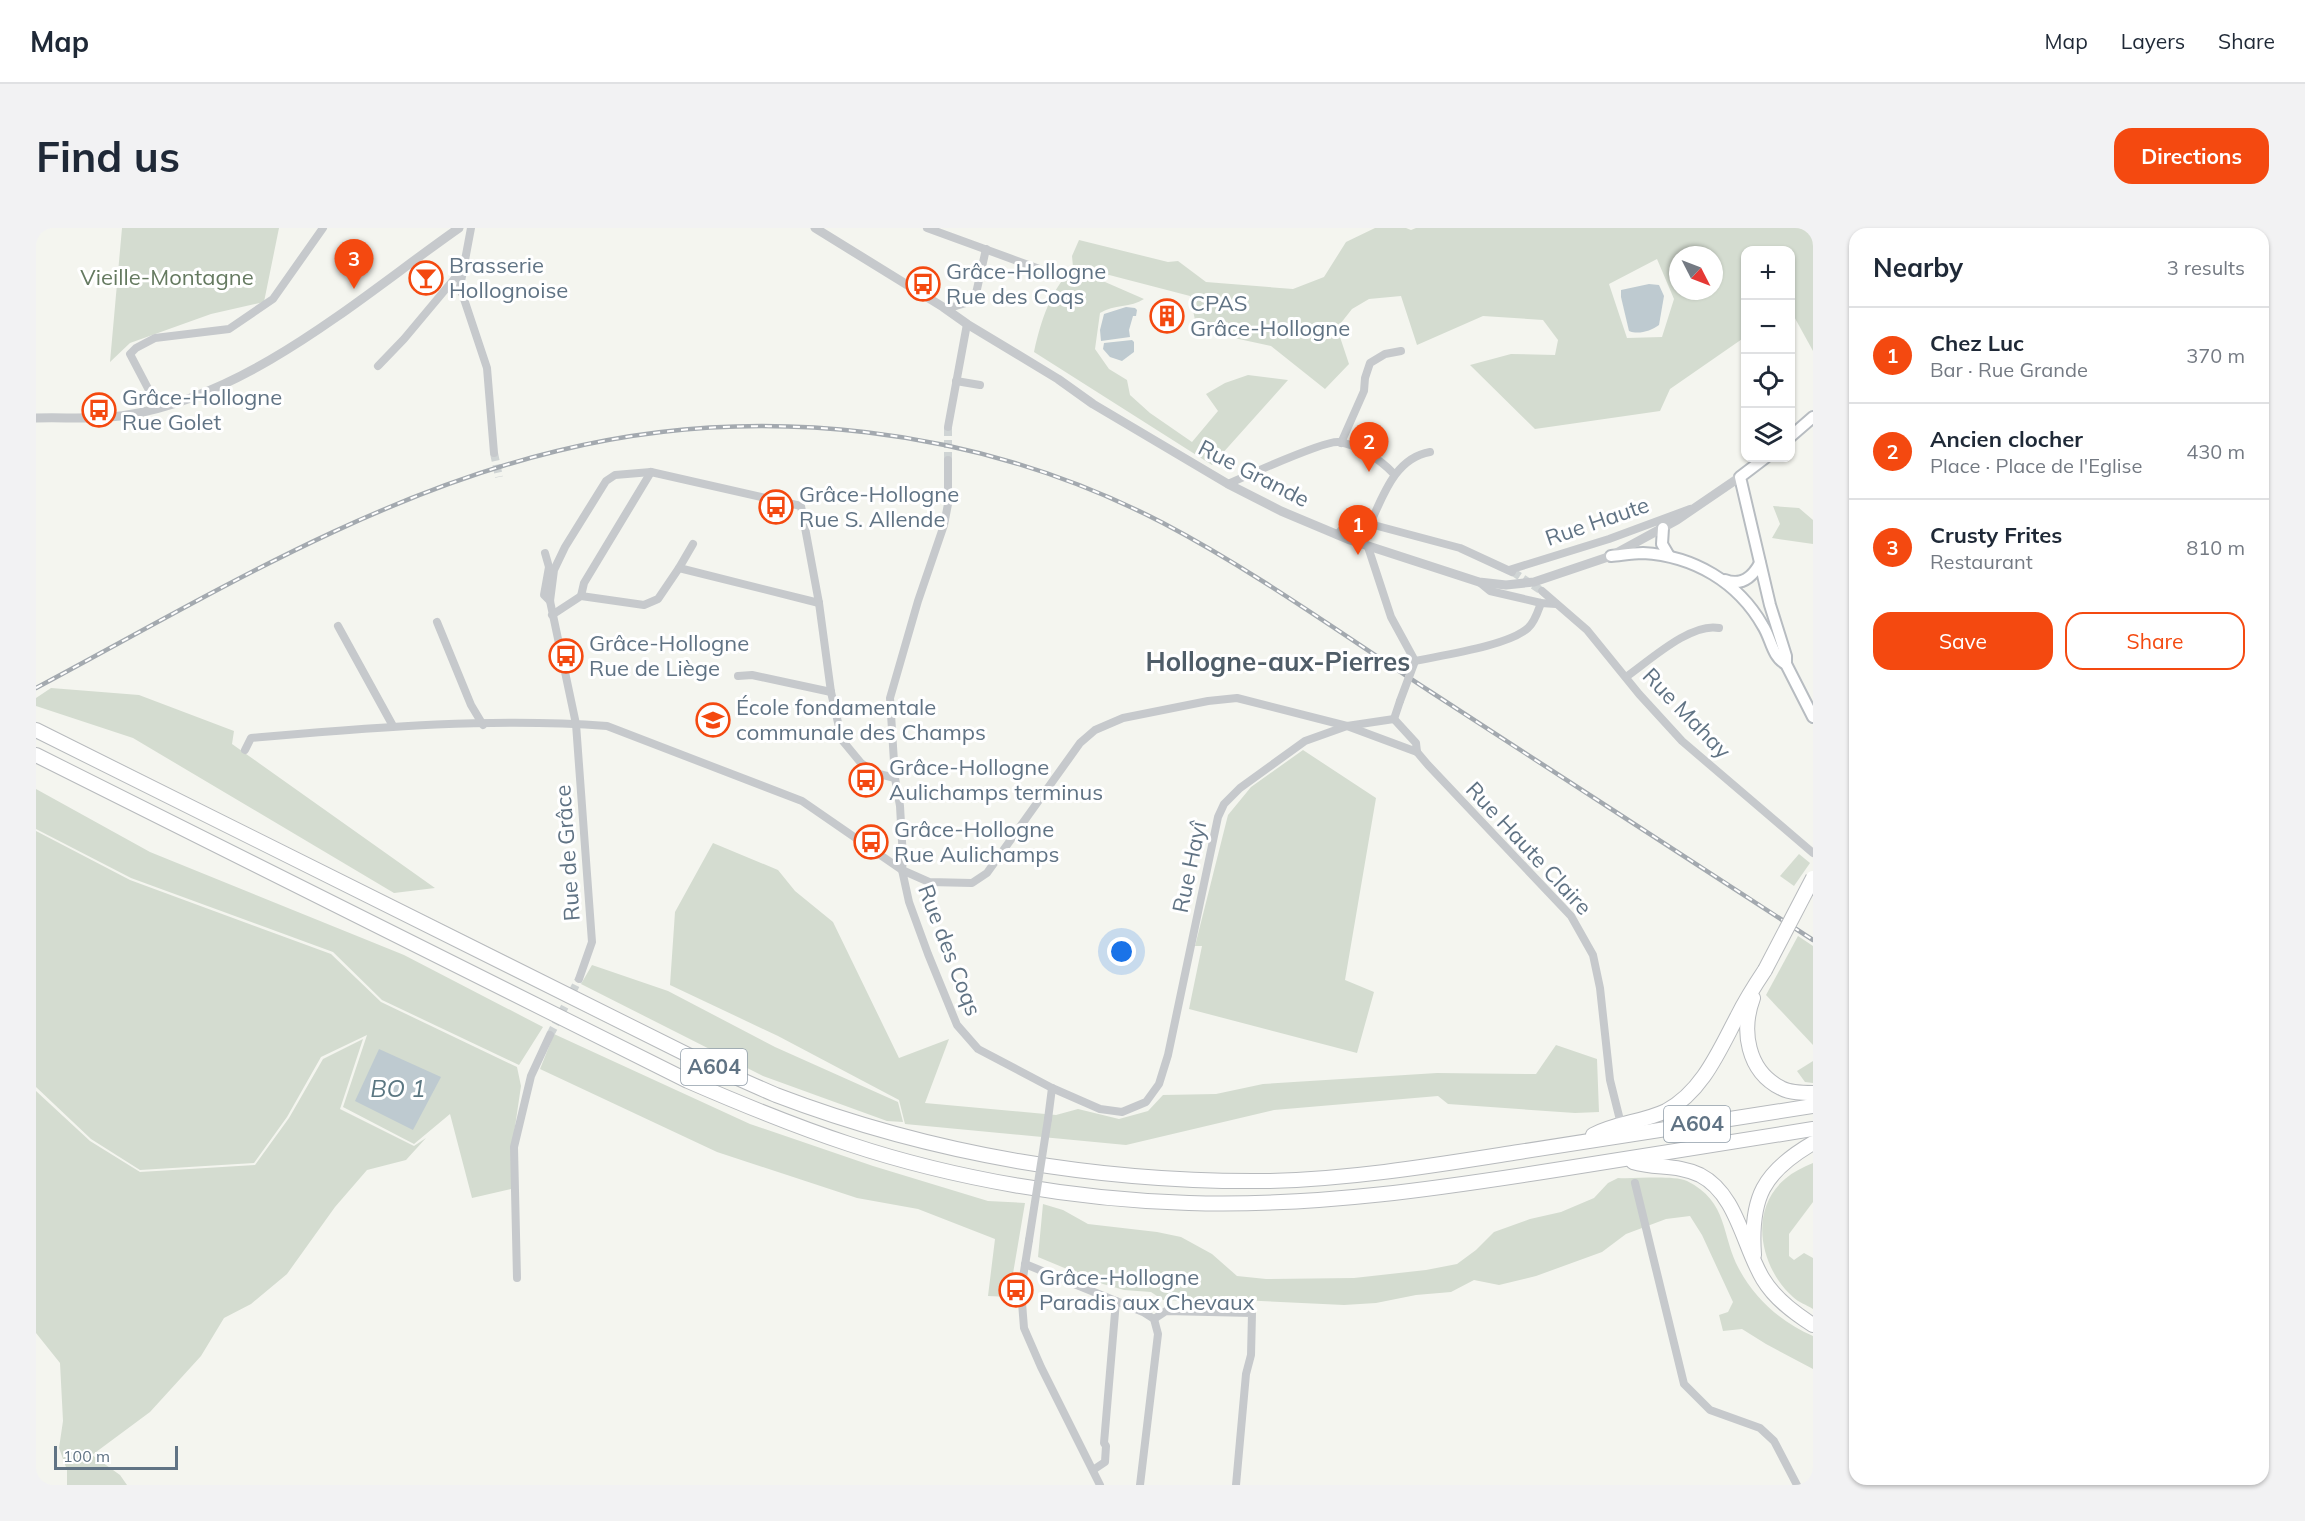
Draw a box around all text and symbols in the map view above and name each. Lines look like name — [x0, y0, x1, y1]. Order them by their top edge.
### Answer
text: Map — [30, 24, 89, 59]
text: Map — [2045, 28, 2088, 54]
text: Layers — [2121, 28, 2185, 54]
text: Share — [2218, 28, 2275, 54]
button: Directions — [2114, 128, 2269, 184]
text: Find us — [36, 130, 180, 183]
pin: 3 — [334, 239, 374, 289]
north arrow — [1669, 246, 1723, 300]
map controls — [1741, 246, 1795, 462]
button: + — [1741, 246, 1795, 300]
place label: Brasserie Hollognoise — [449, 251, 568, 304]
text: Nearby — [1873, 251, 1963, 284]
text: 3 results — [2167, 255, 2245, 280]
place label: Grâce-Hollogne Rue des Coqs — [946, 257, 1106, 310]
bar icon: Brasserie Hollognoise — [408, 260, 444, 296]
park label: Vieille-Montagne — [80, 263, 254, 291]
bus stop icon: Grâce-Hollogne Rue des Coqs — [905, 266, 941, 302]
place label: CPAS Grâce-Hollogne — [1190, 289, 1350, 342]
building icon: CPAS Grâce-Hollogne — [1149, 298, 1185, 334]
button: − — [1741, 300, 1795, 354]
text: Chez Luc — [1930, 329, 2024, 357]
text: 1 — [1887, 343, 1899, 368]
text: 370 m — [2186, 343, 2245, 368]
button: locate — [1741, 354, 1795, 408]
text: Bar · Rue Grande — [1930, 357, 2088, 382]
place label: Grâce-Hollogne Rue Golet — [122, 383, 282, 436]
bus stop icon: Grâce-Hollogne Rue Golet — [81, 392, 117, 428]
button: layers — [1741, 408, 1795, 462]
pin: 2 — [1350, 422, 1388, 472]
text: Ancien clocher — [1930, 425, 2083, 453]
street label: Rue Grande — [1194, 433, 1314, 513]
text: 2 — [1887, 439, 1899, 464]
text: 430 m — [2186, 439, 2245, 464]
text: Place · Place de l'Eglise — [1930, 453, 2142, 478]
place label: Grâce-Hollogne Rue S. Allende — [799, 480, 959, 533]
bus stop icon: Grâce-Hollogne Rue S. Allende — [758, 489, 794, 525]
street label: Rue Haute — [1541, 490, 1653, 552]
pin: 1 — [1338, 506, 1378, 555]
text: Crusty Frites — [1930, 521, 2062, 549]
text: 3 — [1887, 535, 1899, 560]
text: 810 m — [2186, 535, 2245, 560]
text: Restaurant — [1930, 549, 2033, 574]
button: Save — [1873, 612, 2053, 670]
button: Share — [2065, 612, 2245, 670]
place label: Grâce-Hollogne Rue de Liège — [589, 629, 749, 682]
bus stop icon: Grâce-Hollogne Rue de Liège — [548, 638, 584, 674]
district label: Hollogne-aux-Pierres — [1146, 645, 1410, 678]
street label: Rue Mahay — [1637, 662, 1737, 764]
place label: École fondamentale communale des Champs — [736, 693, 986, 746]
school or university icon: École fondamentale communale des Champs — [695, 702, 731, 738]
place label: Grâce-Hollogne Aulichamps terminus — [889, 753, 1103, 806]
bus stop icon: Grâce-Hollogne Aulichamps terminus — [848, 762, 884, 798]
street label: Rue Haute Claire — [1460, 775, 1598, 921]
street label: Rue de Grâce — [548, 784, 586, 922]
place label: Grâce-Hollogne Rue Aulichamps — [894, 815, 1059, 868]
street label: Rue Hayî — [1166, 818, 1212, 915]
bus stop icon: Grâce-Hollogne Rue Aulichamps — [853, 824, 889, 860]
street label: Rue des Coqs — [912, 880, 988, 1020]
your location — [1107, 937, 1136, 966]
road number: A604 — [681, 1049, 747, 1085]
water label: BO 1 — [370, 1073, 426, 1103]
road number: A604 — [1664, 1106, 1730, 1142]
place label: Grâce-Hollogne Paradis aux Chevaux — [1039, 1263, 1255, 1316]
bus stop icon: Grâce-Hollogne Paradis aux Chevaux — [998, 1272, 1034, 1308]
scale bar — [54, 1443, 178, 1470]
text: 100 m — [63, 1446, 110, 1466]

